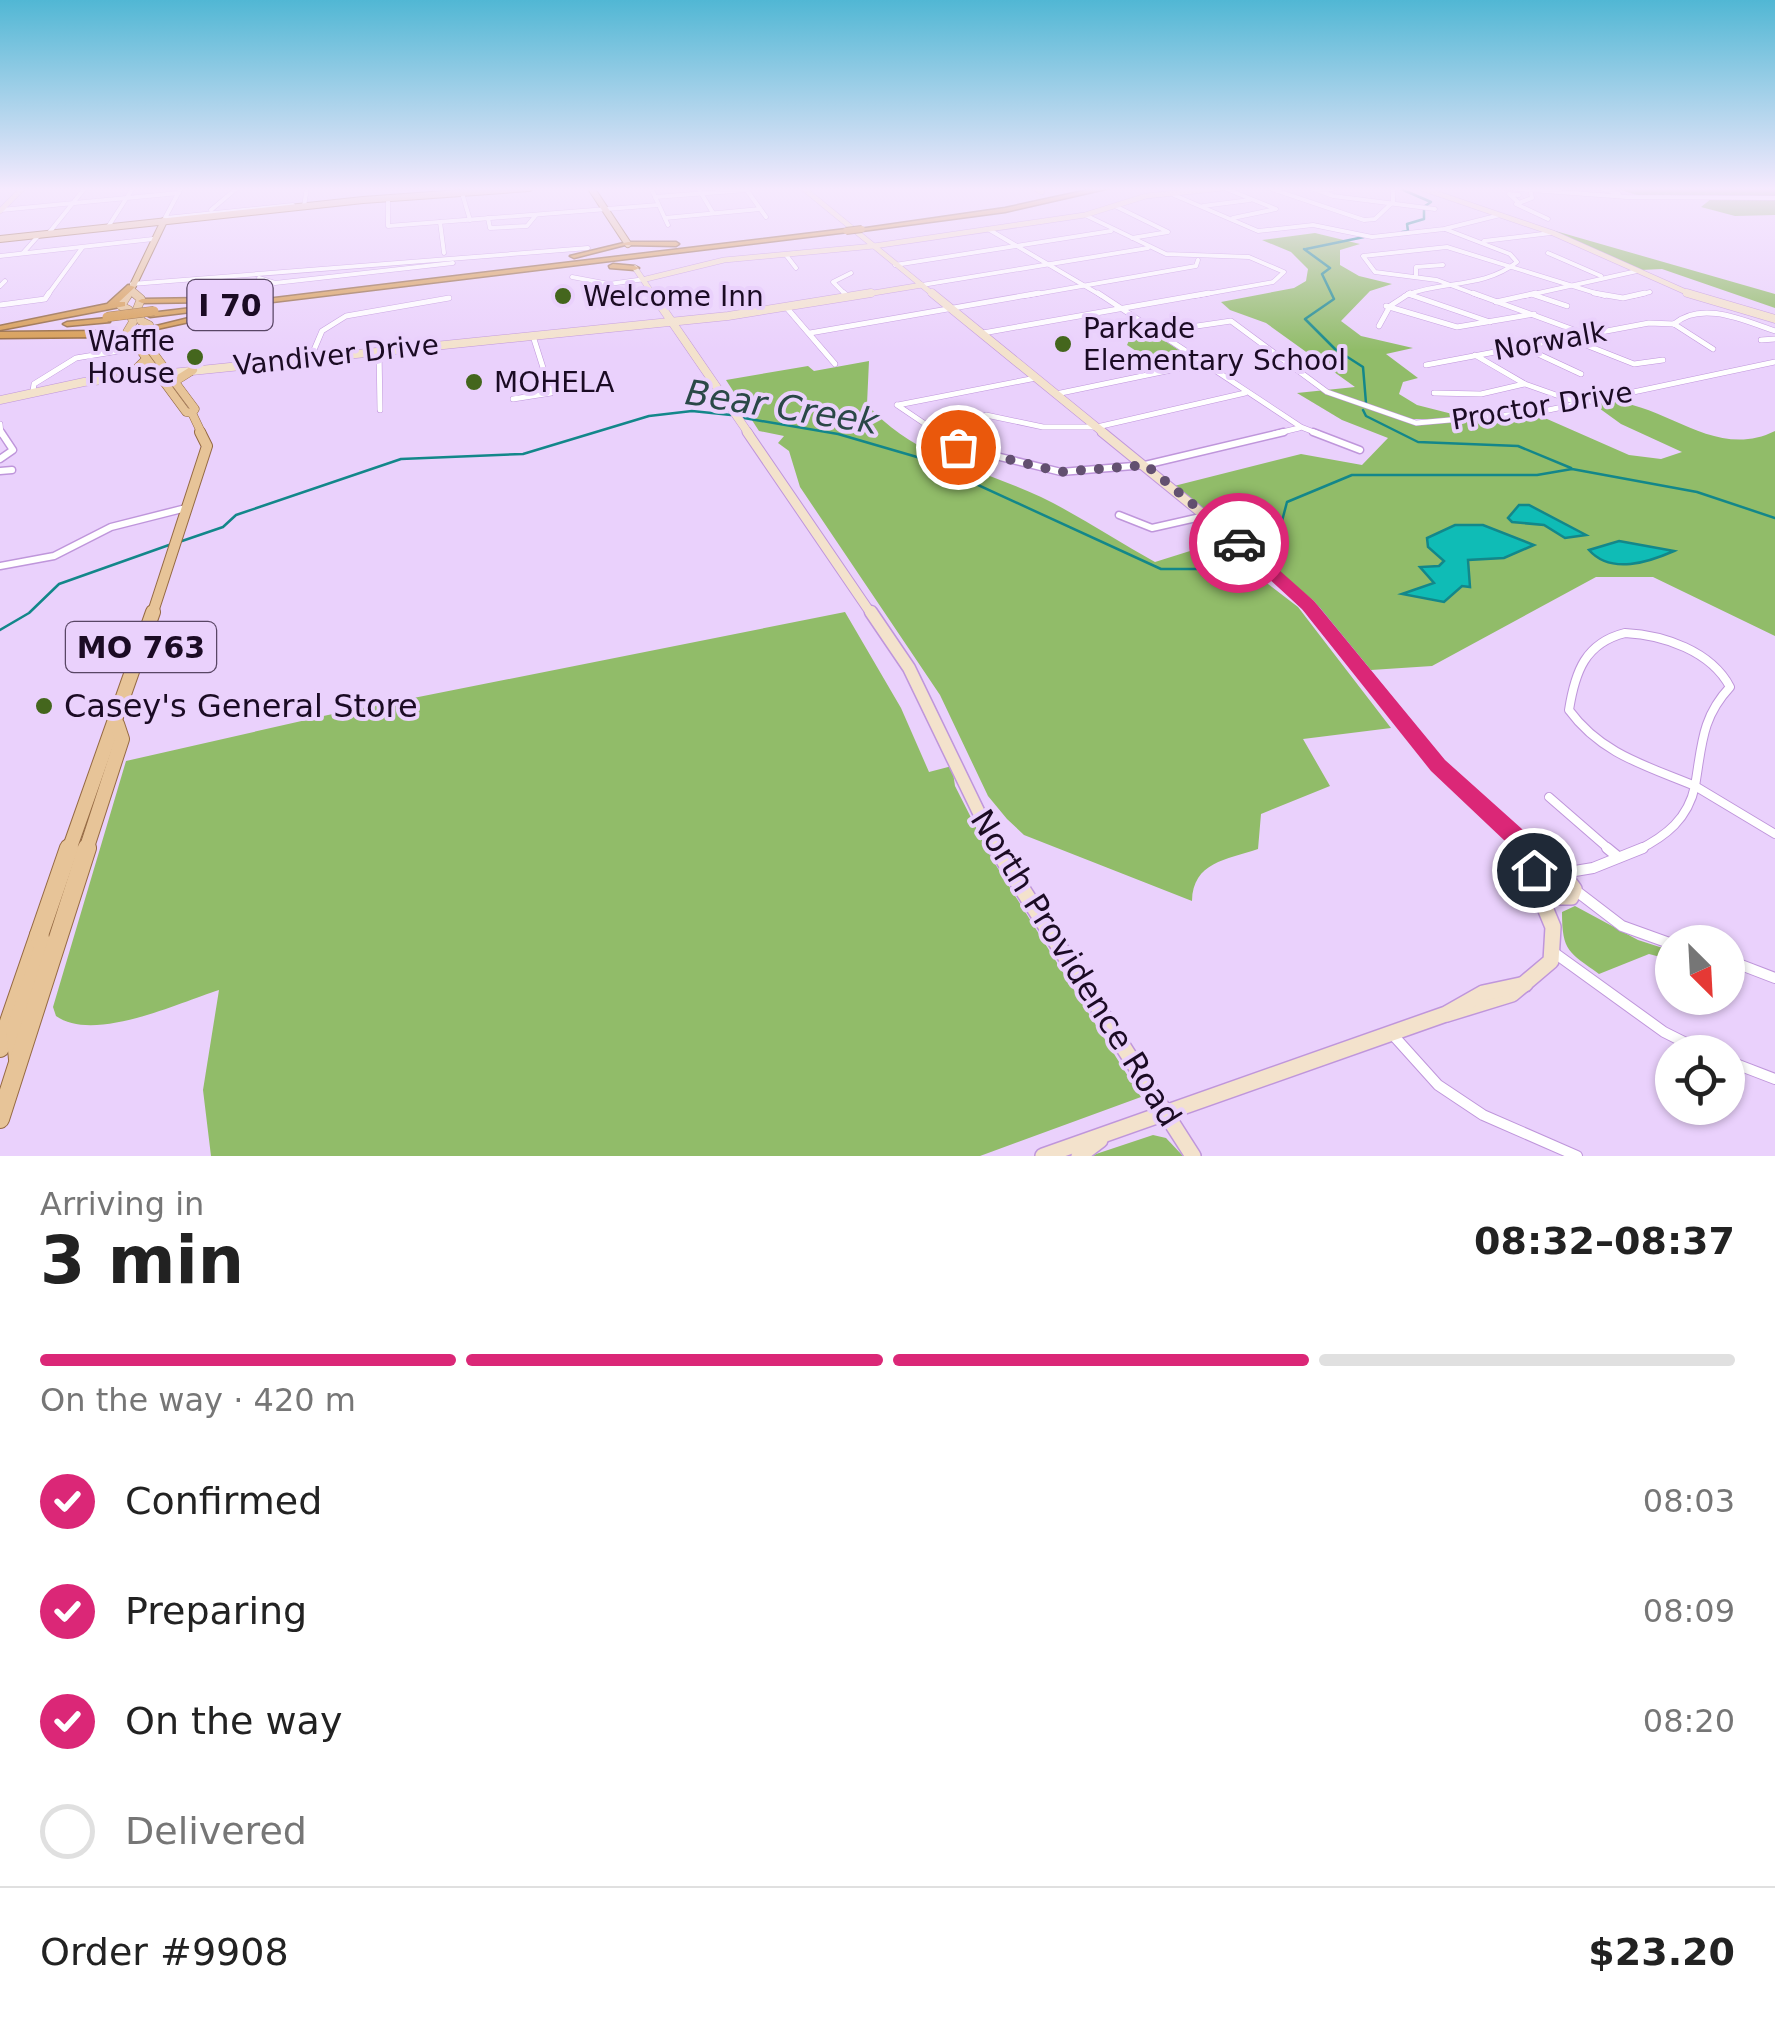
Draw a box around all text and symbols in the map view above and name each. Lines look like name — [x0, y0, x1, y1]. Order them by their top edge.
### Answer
road number: I 70 — [188, 280, 272, 330]
place label: Welcome Inn — [583, 280, 764, 313]
marker: Welcome Inn — [552, 285, 574, 307]
place label: Parkade Elementary School — [1083, 312, 1346, 377]
street label: Norwalk — [1491, 315, 1610, 367]
place label: Waffle House — [87, 325, 175, 390]
street label: Vandiver Drive — [232, 328, 440, 382]
marker: Parkade Elementary School — [1052, 333, 1074, 355]
marker: Waffle House — [184, 346, 206, 368]
place label: MOHELA — [494, 366, 614, 399]
marker: MOHELA — [463, 371, 485, 393]
water label: Bear Creek — [683, 372, 883, 442]
street label: Proctor Drive — [1449, 375, 1635, 437]
pin — [916, 405, 1001, 490]
icon: bag — [931, 420, 986, 475]
courier — [1189, 493, 1289, 593]
icon: car — [1212, 516, 1267, 571]
road number: MO 763 — [66, 622, 216, 672]
place label: Casey's General Store — [64, 687, 418, 725]
marker: Casey's General Store — [33, 695, 55, 717]
street label: North Providence Road — [963, 803, 1189, 1133]
pin — [1492, 828, 1577, 913]
icon: home — [1507, 843, 1562, 898]
north arrow — [1655, 925, 1745, 1015]
map controls — [1655, 925, 1745, 1125]
button: locate — [1655, 1035, 1745, 1125]
text: Arriving in — [40, 1185, 204, 1223]
text: 08:32–08:37 — [1474, 1219, 1735, 1263]
text: 3 min — [40, 1223, 244, 1298]
text: On the way · 420 m — [40, 1381, 356, 1419]
icon: check — [40, 1474, 95, 1529]
text: Confirmed — [125, 1479, 322, 1523]
text: 08:03 — [1643, 1482, 1735, 1520]
icon: check — [40, 1584, 95, 1639]
text: Preparing — [125, 1589, 307, 1633]
text: 08:09 — [1643, 1592, 1735, 1630]
icon: check — [40, 1694, 95, 1749]
text: On the way — [125, 1699, 342, 1743]
text: 08:20 — [1643, 1702, 1735, 1740]
text: Delivered — [125, 1809, 307, 1853]
text: Order #9908 — [40, 1930, 289, 1974]
text: $23.20 — [1588, 1930, 1735, 1974]

